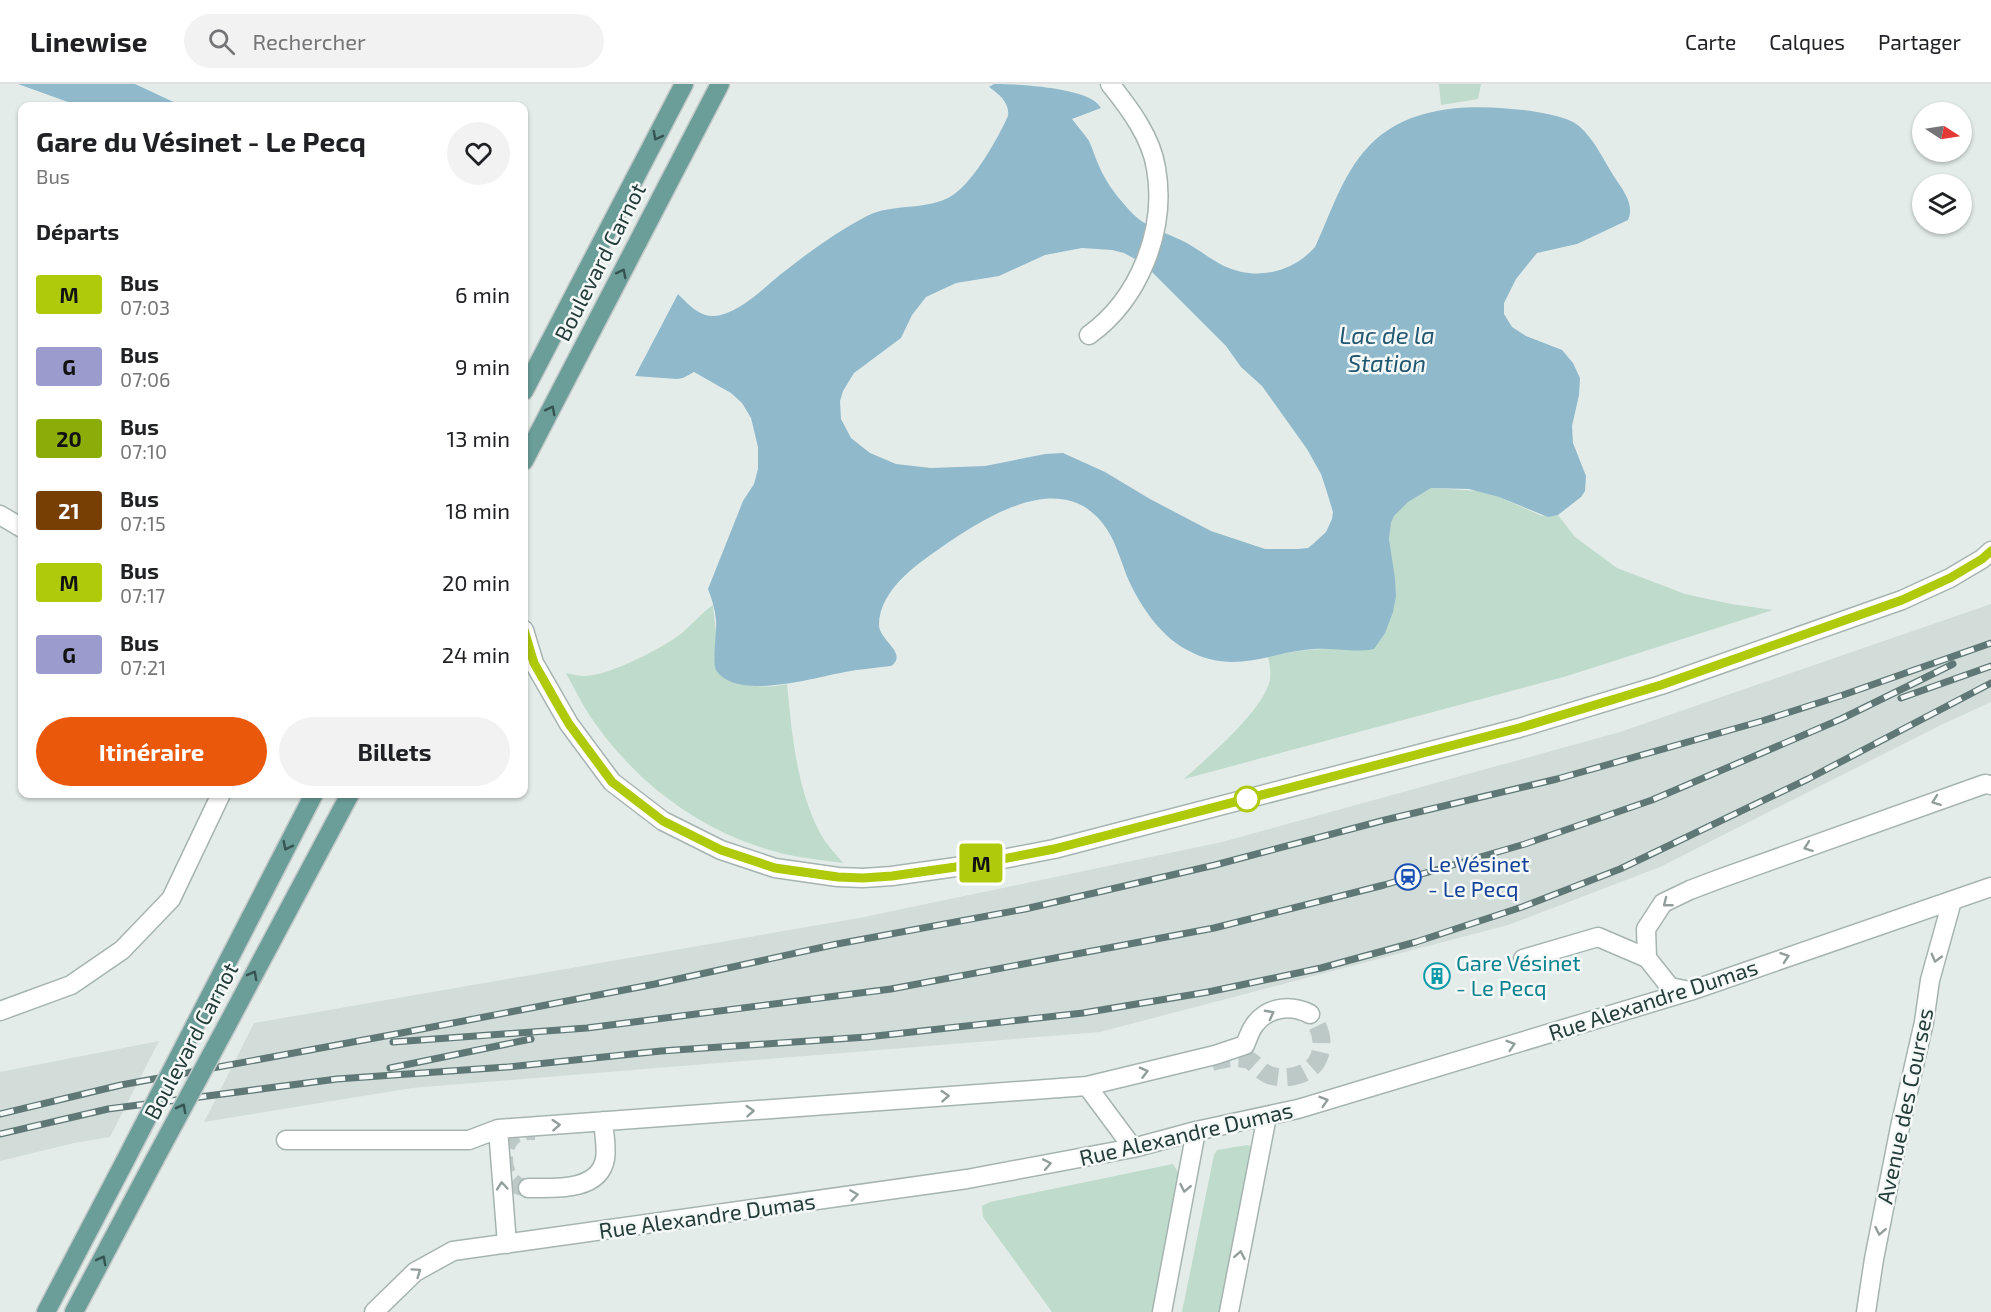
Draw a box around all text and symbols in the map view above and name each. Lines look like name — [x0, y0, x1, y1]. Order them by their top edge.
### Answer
search box — [184, 14, 604, 68]
text: Linewise — [30, 24, 148, 58]
icon: search — [205, 25, 238, 58]
text: Rechercher — [253, 28, 366, 54]
text: Carte — [1685, 29, 1736, 54]
text: Calques — [1769, 29, 1845, 54]
text: Partager — [1878, 29, 1961, 54]
north arrow — [1912, 102, 1972, 162]
map controls — [1912, 102, 1972, 234]
button: heart — [447, 122, 510, 185]
text: Gare du Vésinet - Le Pecq — [36, 124, 366, 158]
one-way arrow — [653, 130, 664, 140]
text: Bus — [36, 164, 70, 188]
button: layers — [1912, 174, 1972, 234]
street label: Boulevard Carnot — [548, 178, 650, 345]
text: Départs — [36, 218, 119, 244]
one-way arrow — [614, 268, 626, 279]
text: Bus — [120, 269, 159, 295]
text: 6 min — [455, 281, 510, 307]
text: M — [59, 282, 79, 307]
text: 07:03 — [120, 295, 170, 319]
water label: Lac de la Station — [1339, 320, 1435, 377]
text: Bus — [120, 341, 159, 367]
text: 9 min — [455, 353, 510, 379]
text: G — [62, 354, 76, 379]
text: 07:06 — [120, 367, 171, 391]
one-way arrow — [544, 405, 555, 416]
text: Bus — [120, 413, 159, 439]
text: 13 min — [447, 425, 510, 451]
text: 20 — [56, 426, 82, 451]
text: 07:10 — [120, 439, 167, 463]
text: Bus — [120, 485, 159, 511]
text: 18 min — [445, 497, 510, 523]
text: 21 — [58, 498, 80, 523]
text: 07:15 — [120, 511, 166, 535]
text: Bus — [120, 557, 159, 583]
text: 20 min — [442, 569, 510, 595]
text: M — [59, 570, 79, 595]
text: 07:17 — [120, 583, 165, 607]
text: Bus — [120, 629, 159, 655]
text: 24 min — [442, 641, 510, 667]
text: G — [62, 642, 76, 667]
text: 07:21 — [120, 655, 166, 679]
button: Itinéraire — [36, 717, 267, 786]
button: Billets — [279, 717, 510, 786]
unlabelled marker — [1234, 786, 1260, 812]
one-way arrow — [1931, 794, 1942, 807]
one-way arrow — [283, 839, 295, 850]
one-way arrow — [1803, 840, 1814, 853]
line badge: M — [962, 844, 1000, 882]
place label: Le Vésinet - Le Pecq — [1428, 850, 1529, 901]
text: M — [971, 851, 991, 876]
station icon: Le Vésinet - Le Pecq — [1393, 862, 1423, 892]
one-way arrow — [1663, 896, 1674, 907]
place label: Gare Vésinet - Le Pecq — [1456, 949, 1581, 1000]
one-way arrow — [1779, 952, 1789, 964]
one-way arrow — [1931, 952, 1943, 962]
street label: Rue Alexandre Dumas — [1545, 953, 1761, 1045]
street label: Boulevard Carnot — [138, 958, 242, 1123]
building icon: Gare Vésinet - Le Pecq — [1422, 961, 1452, 991]
one-way arrow — [246, 971, 257, 982]
street label: Avenue des Courses — [1871, 1005, 1937, 1206]
one-way arrow — [1264, 1010, 1274, 1021]
one-way arrow — [1505, 1040, 1516, 1052]
one-way arrow — [1139, 1066, 1149, 1079]
one-way arrow — [940, 1090, 949, 1103]
street label: Rue Alexandre Dumas — [1076, 1096, 1295, 1170]
one-way arrow — [1318, 1096, 1329, 1108]
one-way arrow — [175, 1103, 186, 1114]
one-way arrow — [746, 1104, 755, 1117]
one-way arrow — [551, 1119, 561, 1132]
one-way arrow — [1041, 1158, 1051, 1171]
one-way arrow — [496, 1182, 509, 1191]
one-way arrow — [1179, 1183, 1192, 1193]
street label: Rue Alexandre Dumas — [597, 1187, 817, 1243]
one-way arrow — [850, 1189, 859, 1201]
one-way arrow — [1874, 1225, 1887, 1235]
one-way arrow — [1233, 1250, 1246, 1260]
one-way arrow — [95, 1256, 106, 1267]
one-way arrow — [410, 1268, 421, 1279]

